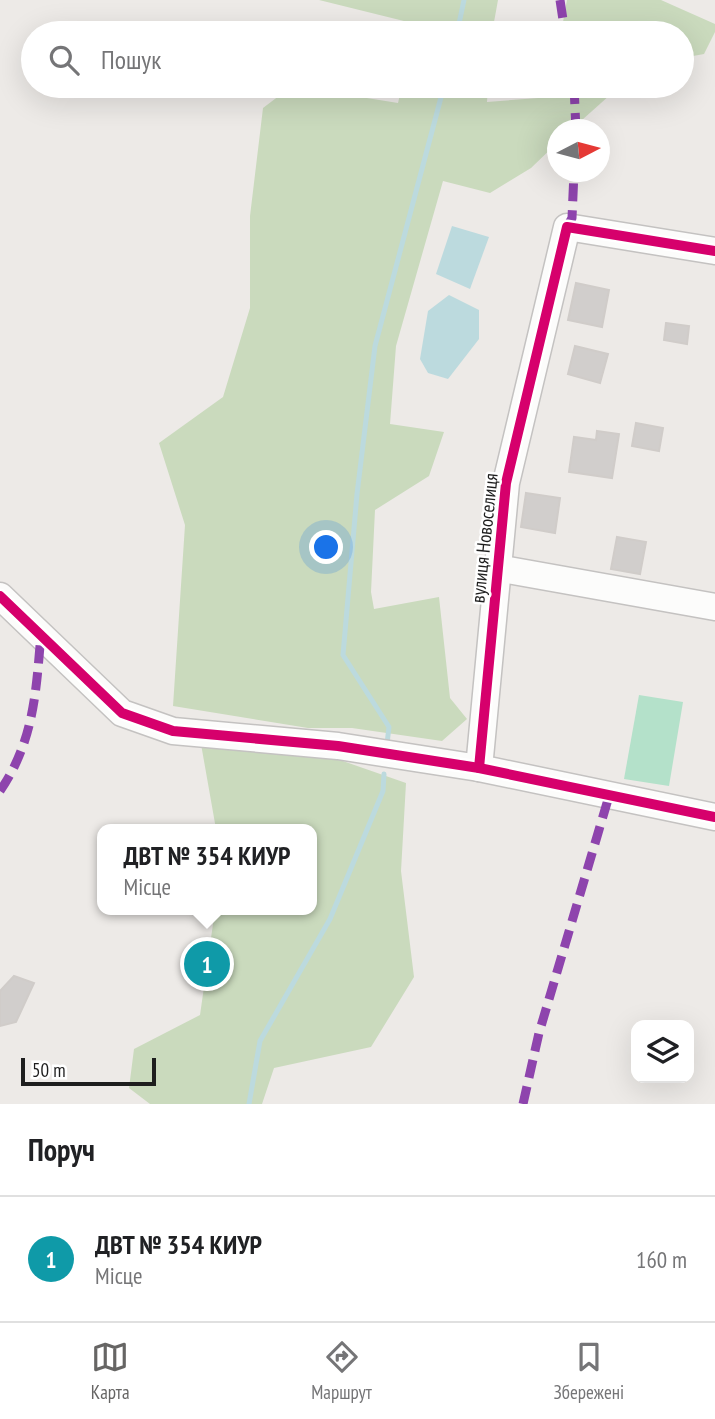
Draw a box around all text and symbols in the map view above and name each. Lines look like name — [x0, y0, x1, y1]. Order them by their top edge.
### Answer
search box — [21, 21, 694, 98]
icon: search — [45, 41, 83, 79]
text: Пошук — [101, 43, 161, 76]
north arrow — [547, 119, 610, 182]
street label: вулиця Новоселиця — [465, 472, 503, 604]
your location — [309, 530, 343, 564]
popup — [97, 824, 317, 915]
text: ДВТ № 354 КИУР — [124, 839, 290, 872]
text: Місце — [124, 872, 171, 901]
pin: 1 — [184, 938, 230, 990]
map controls — [631, 1020, 694, 1083]
button: layers — [631, 1020, 694, 1083]
scale bar — [21, 1055, 156, 1087]
text: 50 m — [32, 1058, 66, 1082]
text: Поруч — [28, 1130, 95, 1169]
text: ДВТ № 354 КИУР — [95, 1228, 262, 1261]
text: 1 — [46, 1245, 57, 1274]
text: 160 m — [636, 1245, 687, 1274]
text: Місце — [95, 1261, 143, 1290]
tab: Карта — [91, 1338, 130, 1404]
tab: Маршрут — [311, 1338, 372, 1404]
tab: Збережені — [554, 1338, 624, 1404]

